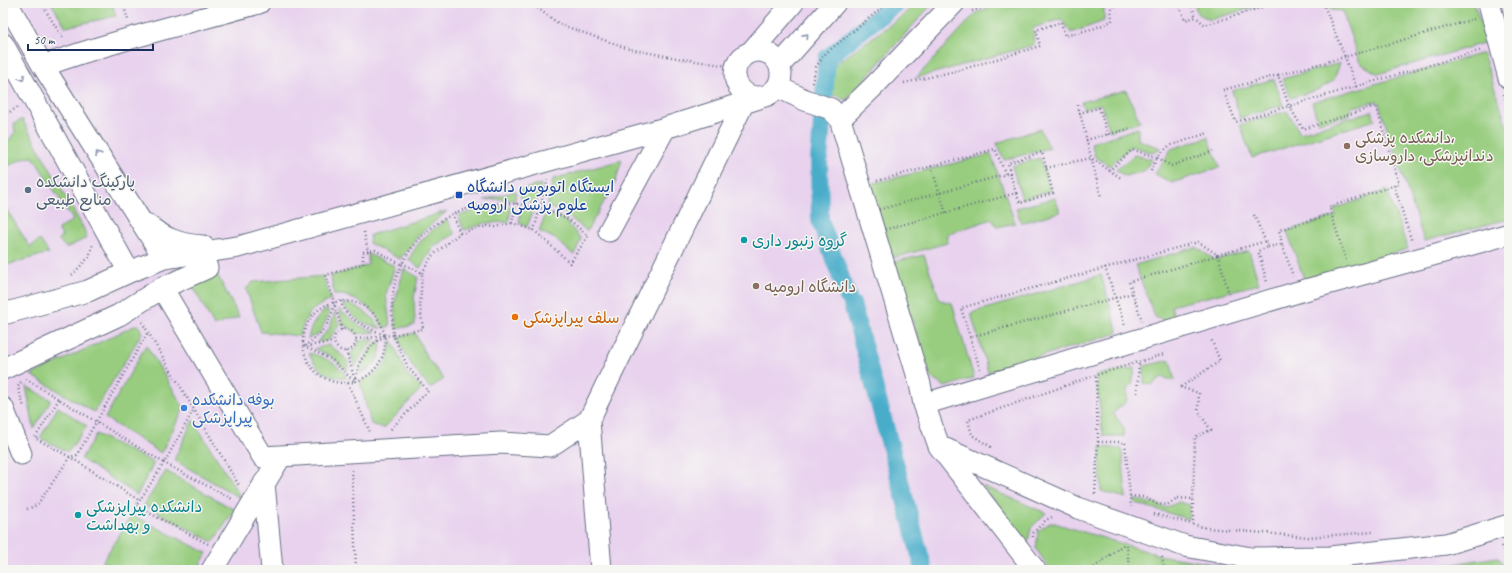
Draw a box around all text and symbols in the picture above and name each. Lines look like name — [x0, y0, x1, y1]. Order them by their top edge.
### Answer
scale bar — [28, 26, 153, 52]
text: 50 m — [34, 32, 56, 48]
one-way arrow — [801, 33, 808, 41]
one-way arrow — [17, 74, 24, 81]
place label: دانشکده پزشکی، دندانپزشکی، داروسازی — [1355, 128, 1494, 166]
marker: دانشکده پزشکی، دندانپزشکی، داروسازی — [1342, 141, 1352, 151]
one-way arrow — [95, 151, 103, 158]
place label: پارکینگ دانشکده منابع طبیعی — [36, 172, 135, 211]
place label: ایستگاه اتوبوس دانشگاه علوم پزشکی ارومیه — [467, 177, 614, 217]
marker: پارکینگ دانشکده منابع طبیعی — [23, 185, 33, 195]
marker: ایستگاه اتوبوس دانشگاه علوم پزشکی ارومیه — [454, 190, 464, 200]
place label: گروه زنبور داری — [752, 231, 847, 251]
marker: گروه زنبور داری — [739, 235, 749, 245]
place label: دانشگاه ارومیه — [764, 277, 856, 297]
marker: دانشگاه ارومیه — [751, 281, 761, 291]
place label: سلف پیراپزشکی — [523, 308, 620, 328]
marker: سلف پیراپزشکی — [510, 312, 520, 322]
place label: بوفه دانشکده پیراپزشکی — [192, 390, 275, 428]
marker: بوفه دانشکده پیراپزشکی — [179, 403, 189, 413]
place label: دانشکده پیراپزشکی و بهداشت — [86, 497, 202, 535]
marker: دانشکده پیراپزشکی و بهداشت — [73, 510, 83, 520]

